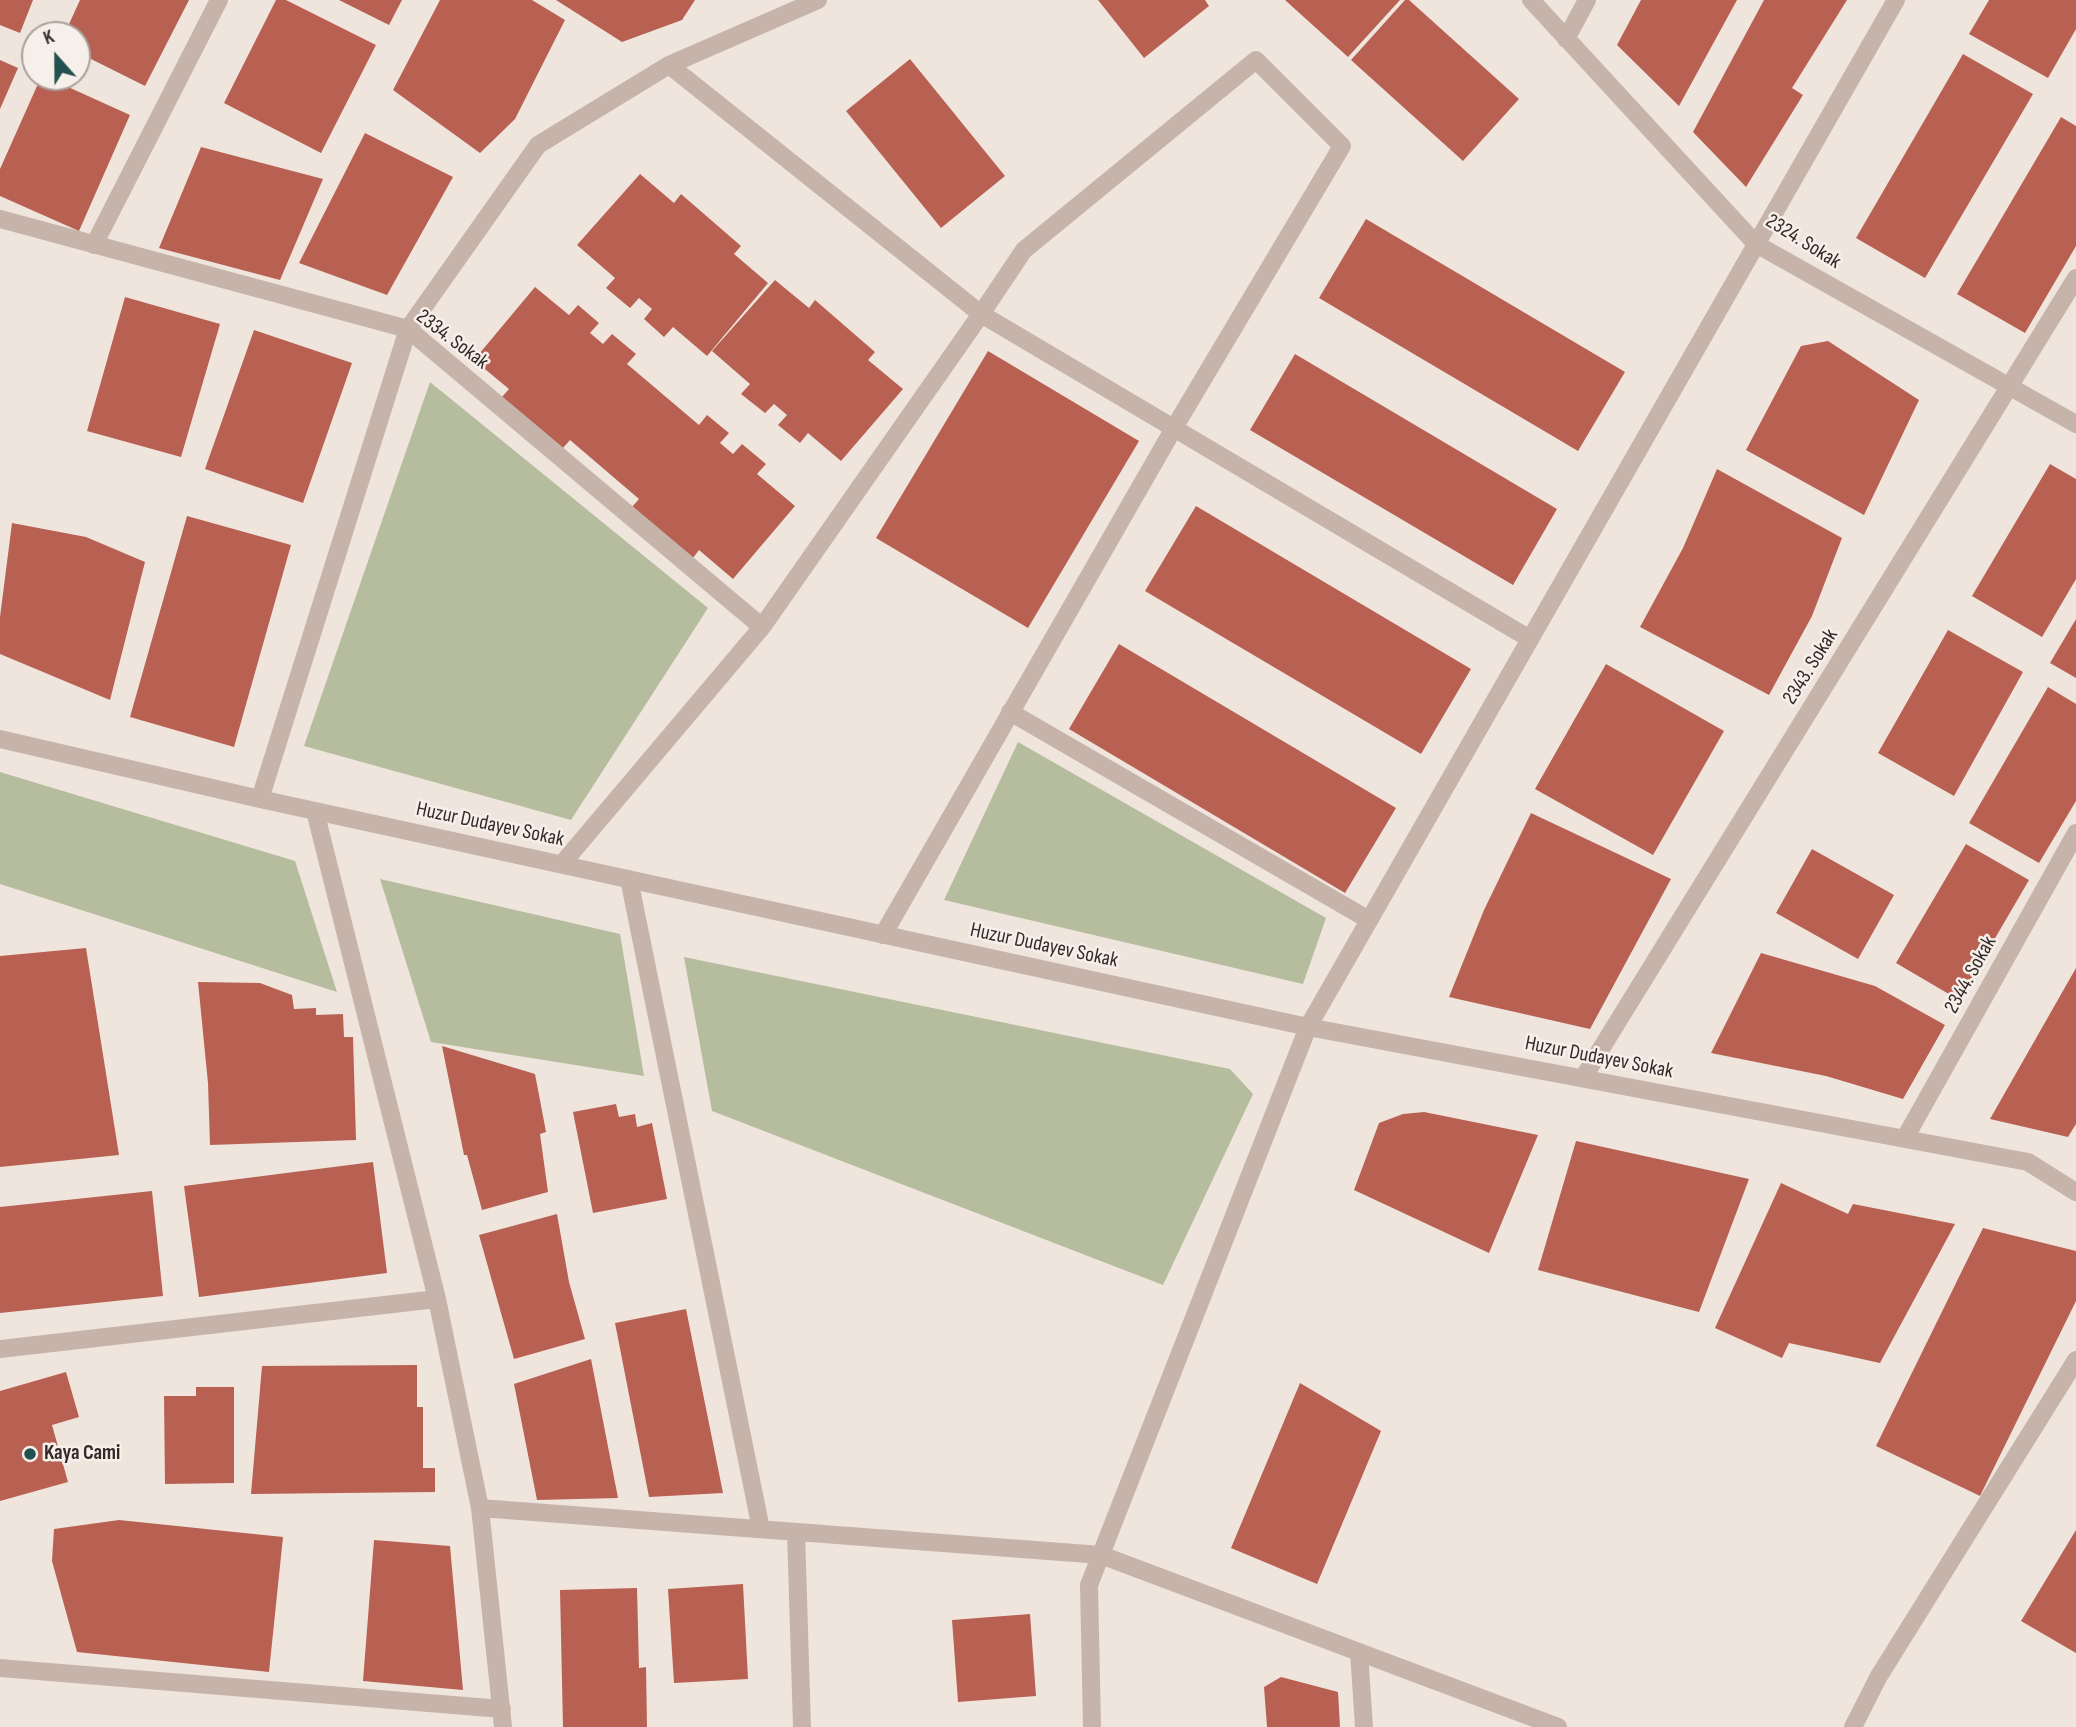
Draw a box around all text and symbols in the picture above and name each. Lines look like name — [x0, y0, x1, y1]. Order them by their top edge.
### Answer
north arrow — [21, 21, 91, 91]
text: K — [41, 25, 58, 50]
street label: 2324. Sokak — [1761, 209, 1845, 275]
street label: 2334. Sokak — [411, 305, 493, 375]
street label: 2343. Sokak — [1778, 625, 1844, 709]
street label: Huzur Dudayev Sokak — [414, 797, 566, 853]
street label: Huzur Dudayev Sokak — [968, 918, 1120, 974]
street label: 2344. Sokak — [1940, 932, 2002, 1018]
street label: Huzur Dudayev Sokak — [1523, 1031, 1675, 1085]
place label: Kaya Cami — [44, 1441, 120, 1467]
marker: Kaya Cami — [22, 1446, 38, 1462]

